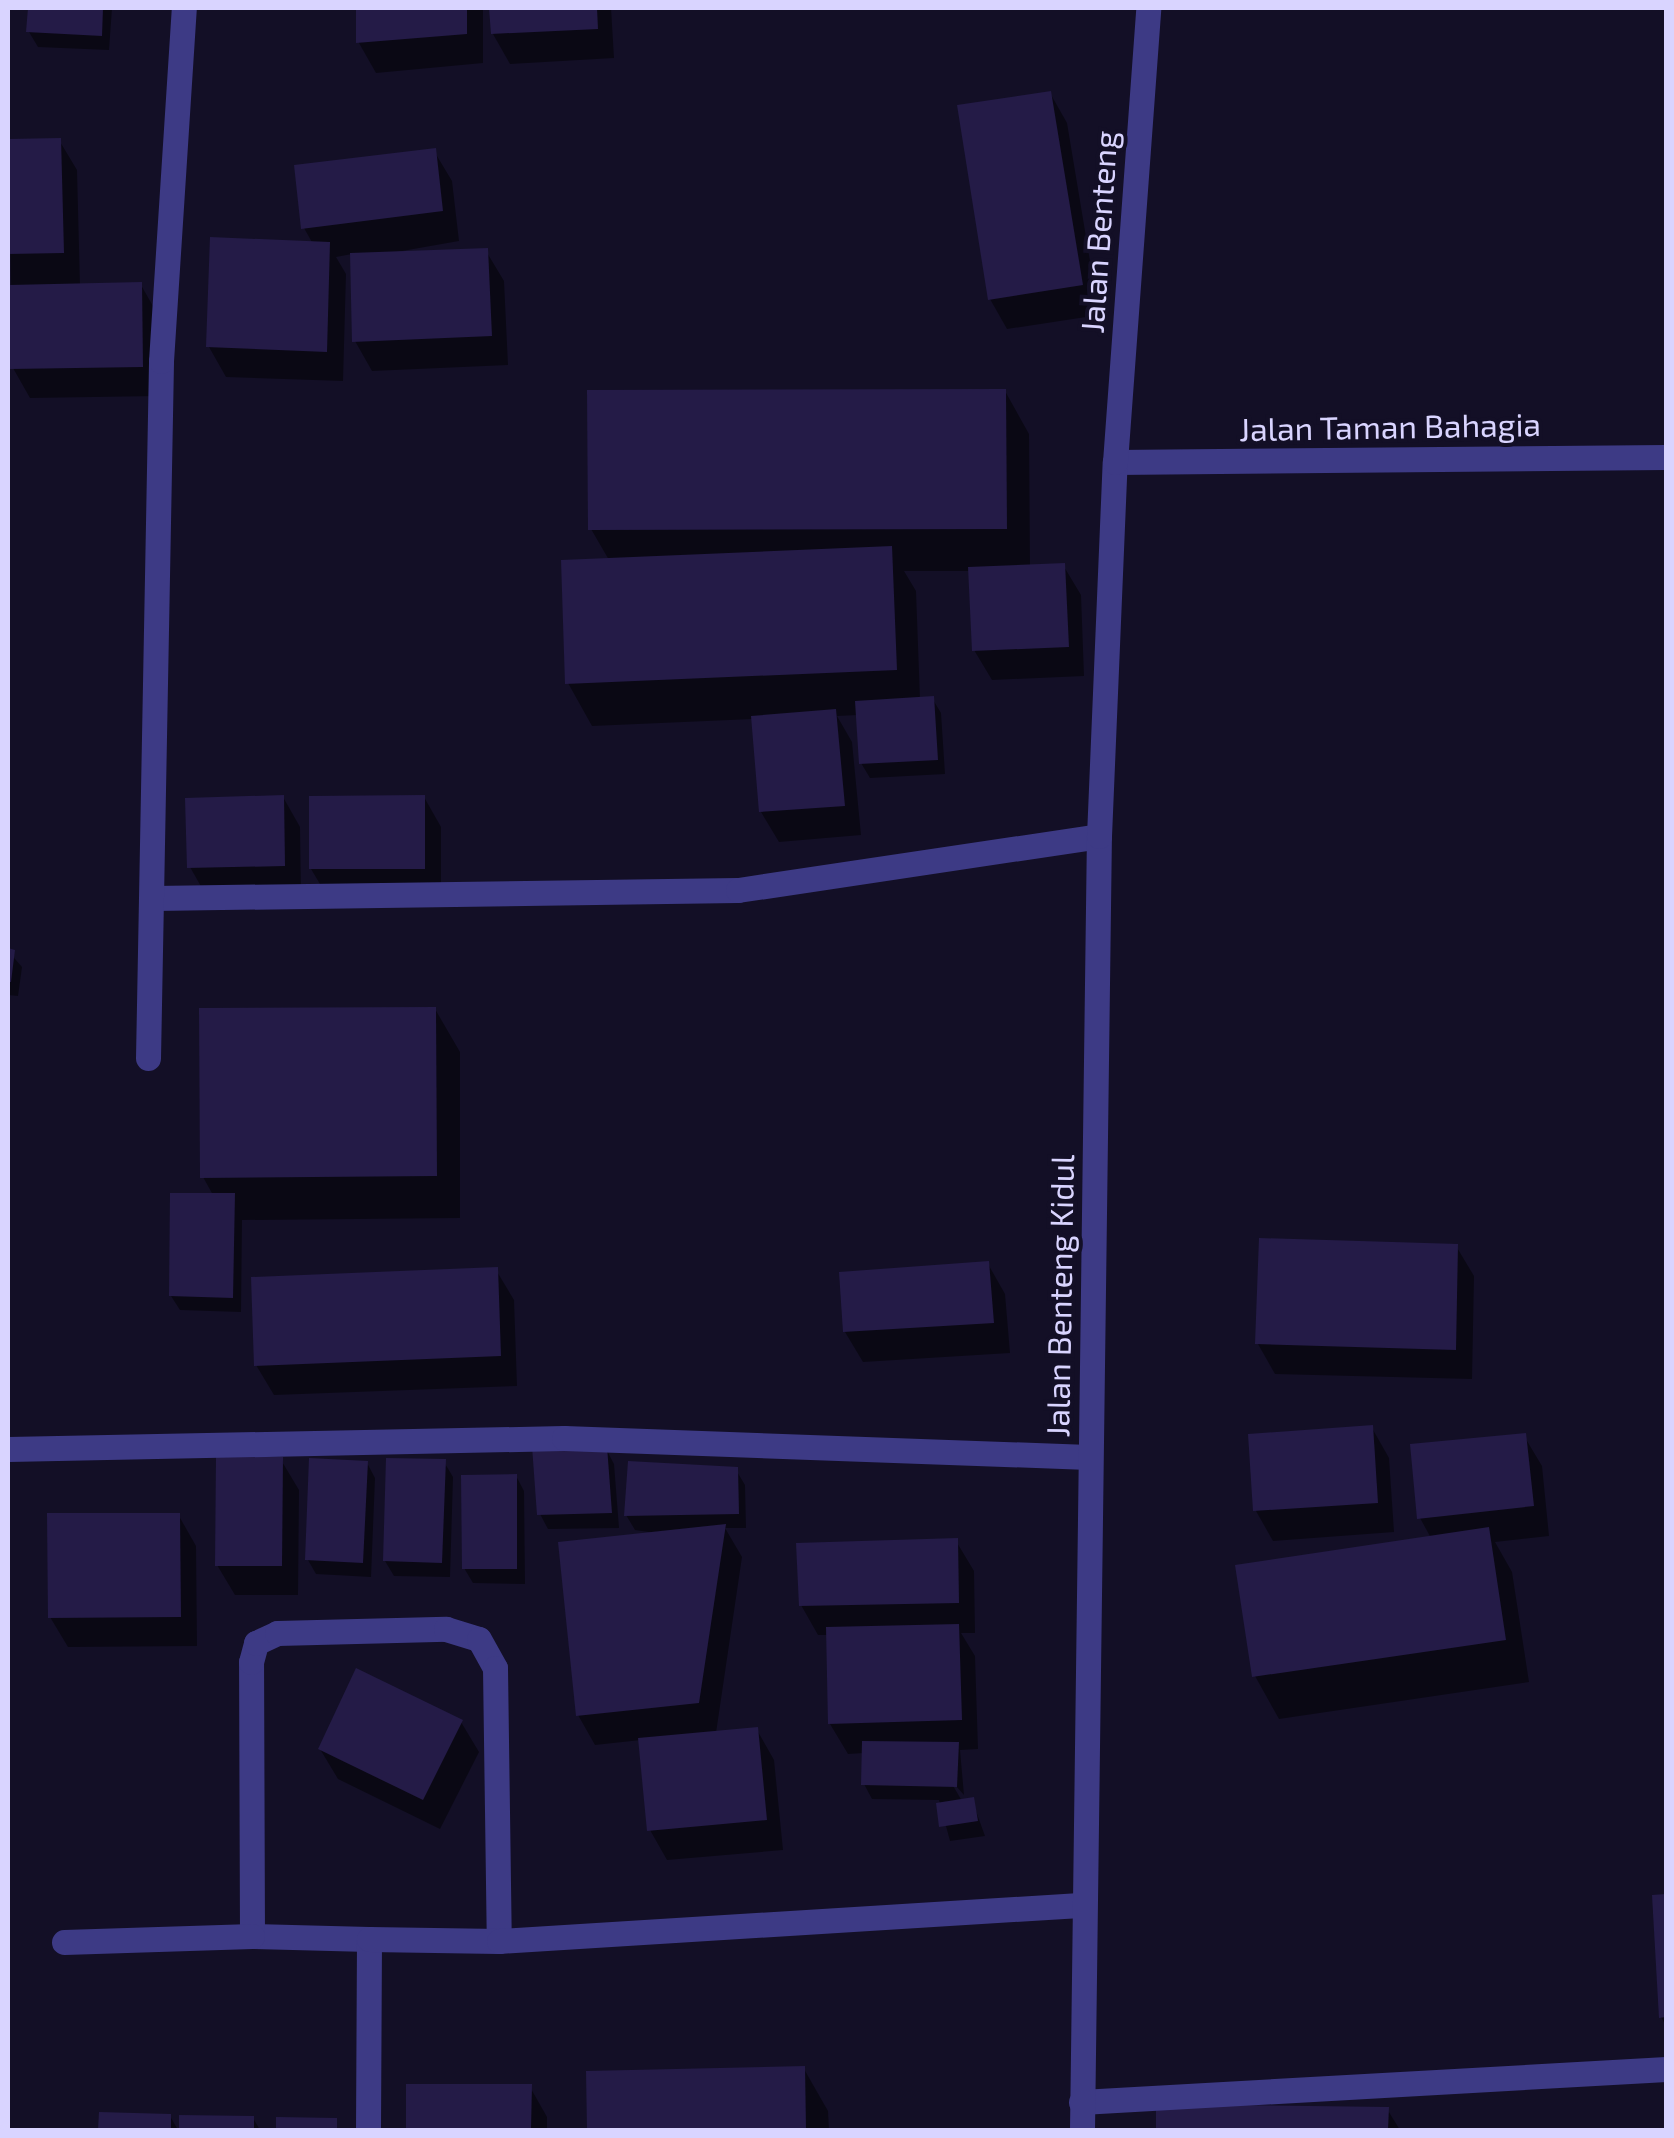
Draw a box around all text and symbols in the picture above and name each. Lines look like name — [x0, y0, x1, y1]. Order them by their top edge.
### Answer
street label: Jalan Benteng — [1072, 130, 1124, 334]
street label: Jalan Taman Bahagia — [1238, 404, 1542, 448]
street label: Jalan Benteng Kidul — [1037, 1154, 1081, 1438]

